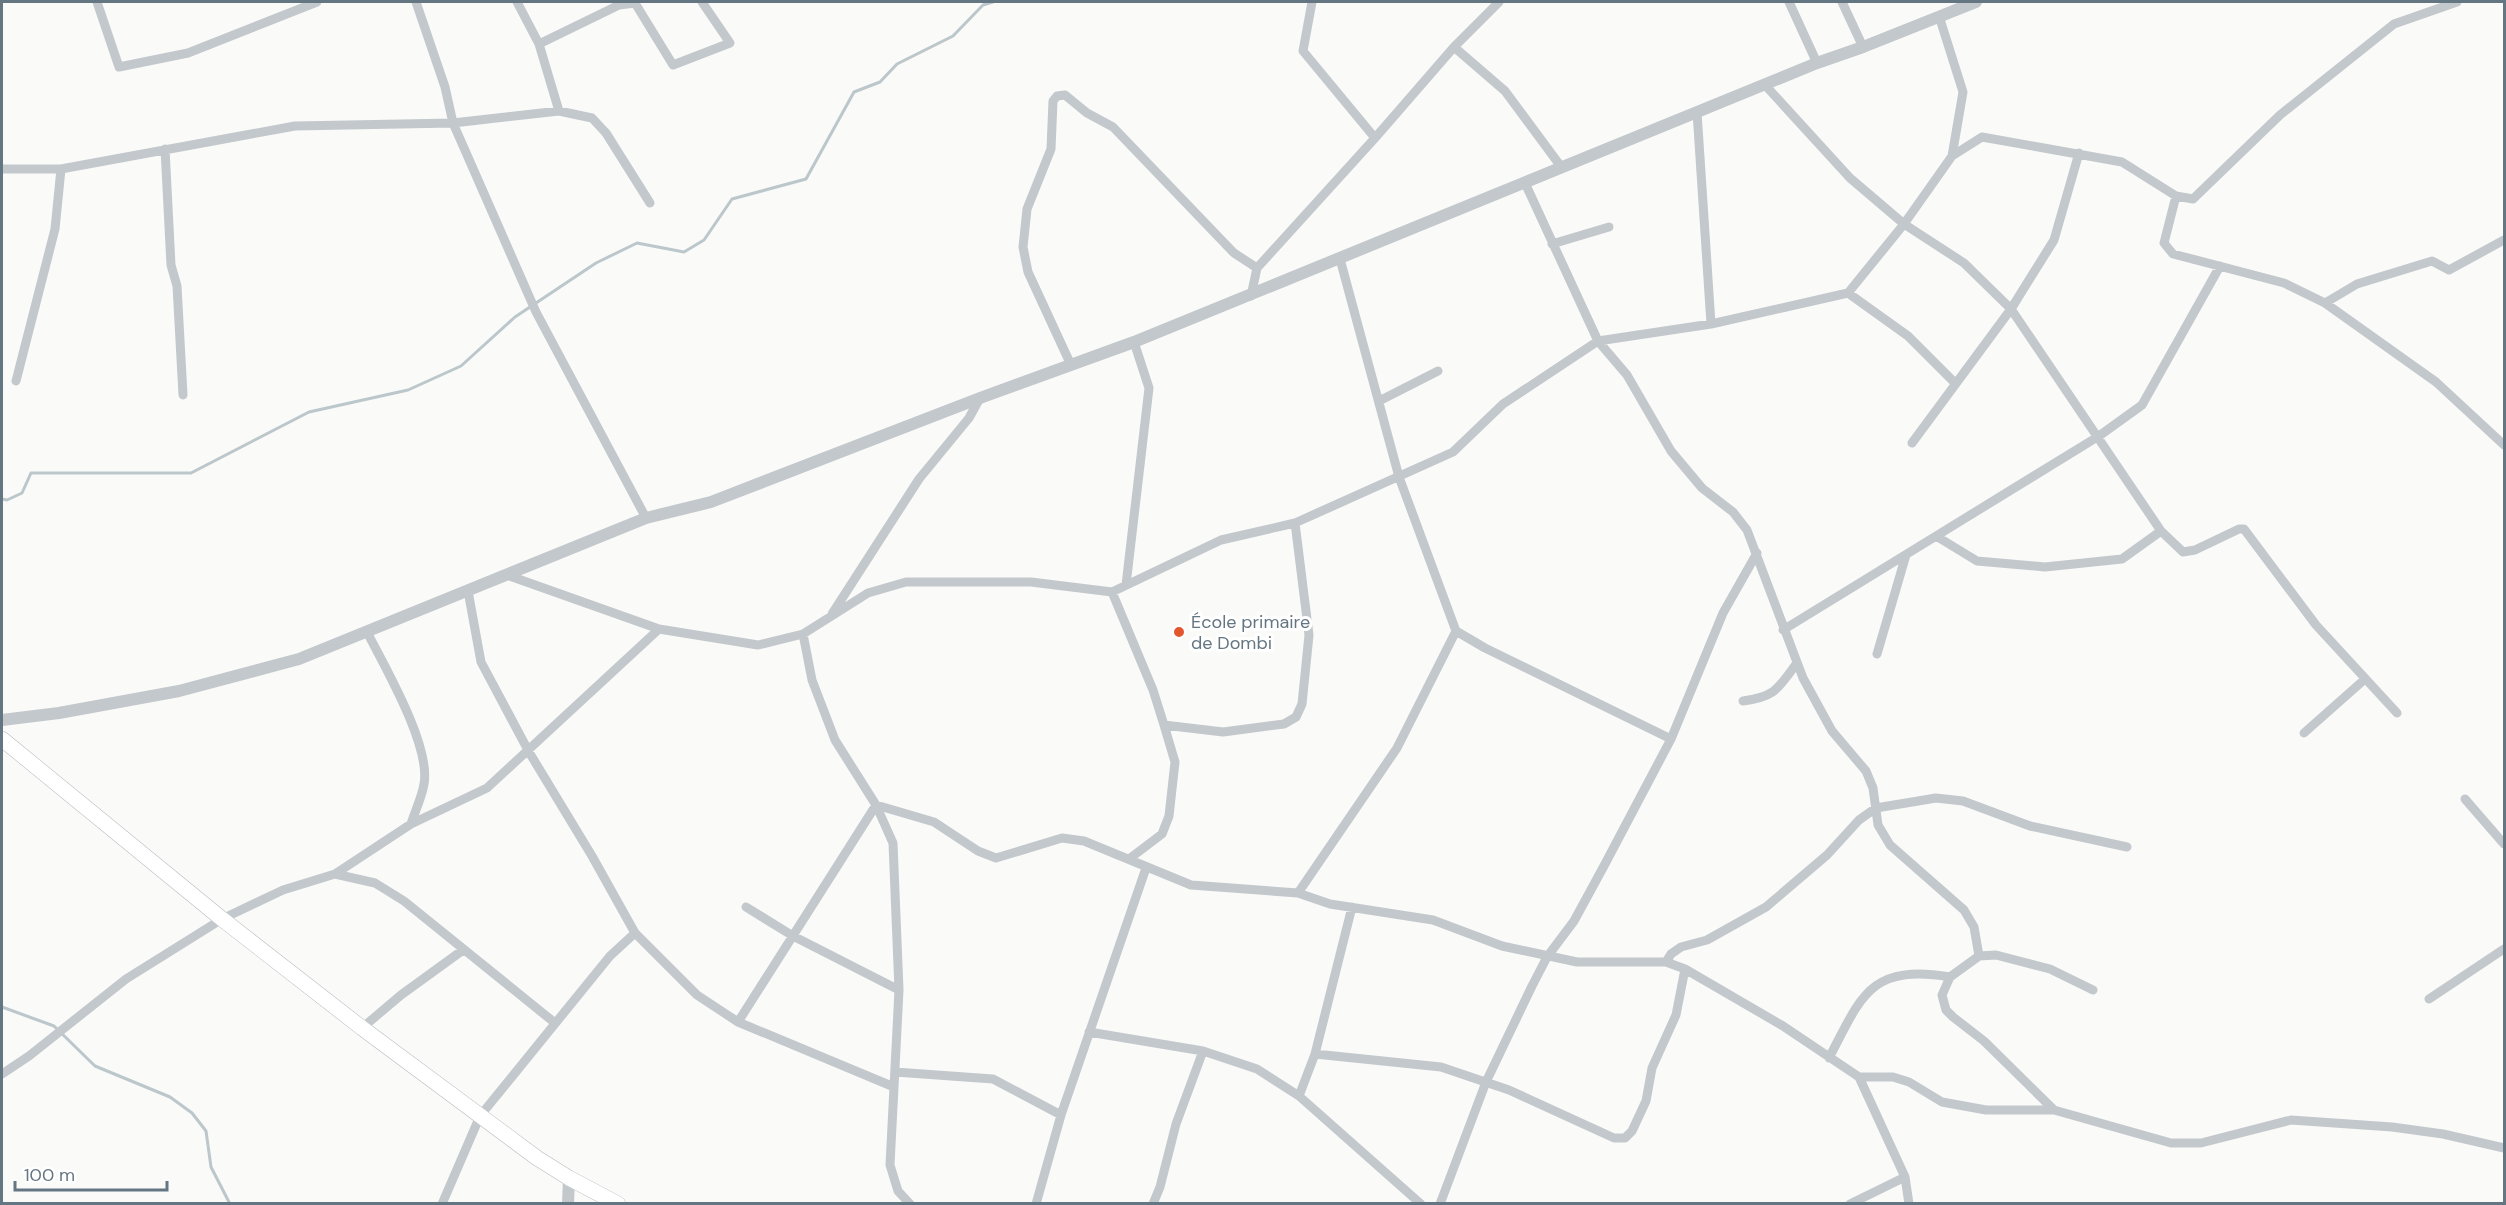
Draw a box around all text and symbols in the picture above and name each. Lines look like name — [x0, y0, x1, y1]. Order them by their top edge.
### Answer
place label: École primaire de Dombi — [1191, 610, 1310, 655]
marker: École primaire de Dombi — [1172, 625, 1186, 639]
scale bar — [15, 1154, 166, 1192]
text: 100 m — [24, 1163, 75, 1187]

